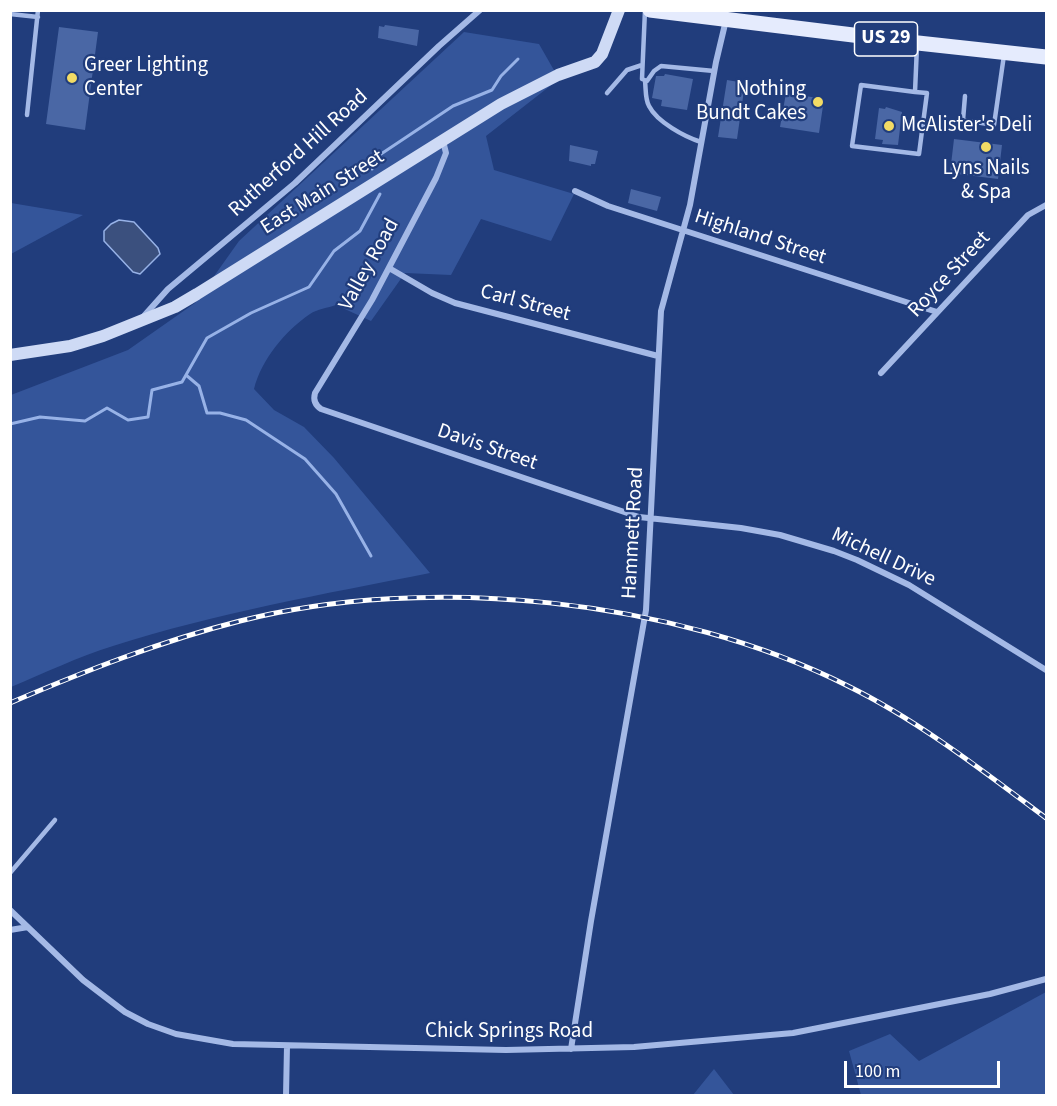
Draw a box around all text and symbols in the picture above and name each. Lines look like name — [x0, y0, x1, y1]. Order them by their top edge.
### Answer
road number: US 29 — [854, 22, 918, 56]
place label: Greer Lighting Center — [84, 53, 208, 103]
marker: Greer Lighting Center — [65, 71, 79, 85]
place label: Nothing Bundt Cakes — [696, 77, 806, 127]
street label: Rutherford Hill Road — [224, 85, 374, 223]
marker: Nothing Bundt Cakes — [811, 95, 825, 109]
place label: McAlister's Deli — [901, 113, 1032, 139]
marker: McAlister's Deli — [882, 119, 896, 133]
marker: Lyns Nails & Spa — [979, 140, 993, 154]
street label: East Main Street — [257, 145, 389, 241]
place label: Lyns Nails & Spa — [942, 156, 1030, 206]
street label: Highland Street — [691, 205, 829, 271]
street label: Valley Road — [334, 215, 406, 315]
street label: Royce Street — [904, 226, 996, 324]
street label: Carl Street — [477, 280, 573, 328]
street label: Davis Street — [434, 419, 540, 477]
street label: Hammett Road — [618, 466, 650, 600]
street label: Michell Drive — [827, 523, 939, 593]
street label: Chick Springs Road — [425, 1019, 593, 1045]
scale bar — [847, 1049, 1003, 1087]
text: 100 m — [855, 1059, 900, 1084]

